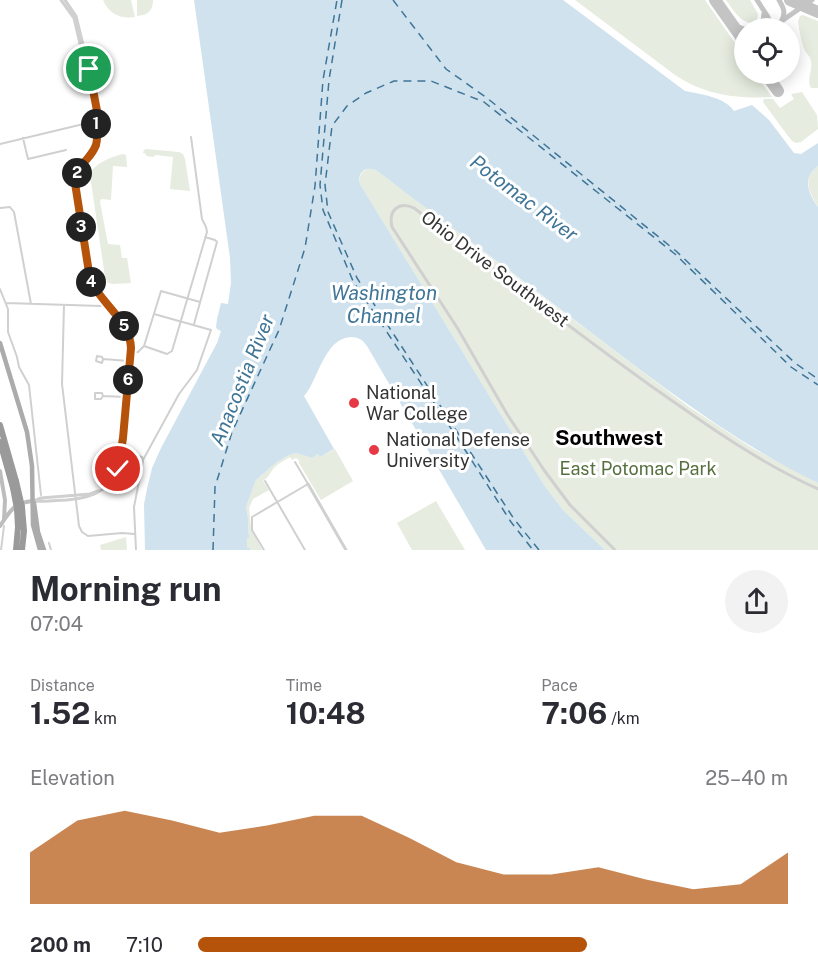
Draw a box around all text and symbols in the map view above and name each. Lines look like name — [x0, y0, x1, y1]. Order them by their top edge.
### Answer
map controls — [734, 18, 800, 84]
button: locate — [734, 18, 800, 84]
pin — [63, 43, 114, 94]
icon: arrive — [72, 52, 105, 85]
pin: 1 — [81, 109, 111, 139]
text: 1 — [93, 114, 99, 133]
water label: Potomac River — [465, 150, 583, 247]
pin: 2 — [62, 158, 92, 188]
text: 2 — [72, 163, 82, 182]
street label: Ohio Drive Southwest — [417, 206, 573, 331]
pin: 3 — [66, 212, 96, 242]
text: 3 — [76, 217, 86, 236]
pin: 4 — [76, 267, 106, 297]
text: 4 — [86, 272, 96, 291]
water label: Washington Channel — [331, 281, 437, 328]
water label: Anacostia River — [205, 310, 279, 449]
pin: 5 — [109, 311, 139, 341]
text: 5 — [119, 316, 129, 335]
pin: 6 — [113, 365, 143, 395]
text: 6 — [123, 370, 133, 389]
place label: National War College — [366, 382, 468, 424]
marker: National War College — [347, 396, 361, 410]
district label: Southwest — [555, 425, 663, 450]
place label: National Defense University — [386, 429, 530, 471]
pin — [92, 443, 143, 494]
marker: National Defense University — [367, 443, 381, 457]
icon: check — [101, 452, 134, 485]
park label: East Potomac Park — [559, 458, 717, 479]
text: Morning run — [30, 570, 222, 608]
button: share — [725, 570, 788, 633]
text: 07:04 — [30, 612, 83, 636]
text: Distance — [30, 676, 95, 695]
text: Time — [286, 676, 322, 695]
text: Pace — [541, 676, 578, 695]
text: 1.52 — [30, 695, 90, 731]
text: 10:48 — [286, 695, 366, 731]
text: 7:06 — [541, 695, 607, 731]
text: km — [90, 709, 117, 728]
text: /km — [607, 709, 640, 728]
text: Elevation — [30, 766, 115, 790]
text: 25–40 m — [705, 766, 788, 790]
text: 200 m — [30, 933, 91, 957]
text: 7:10 — [126, 933, 163, 957]

